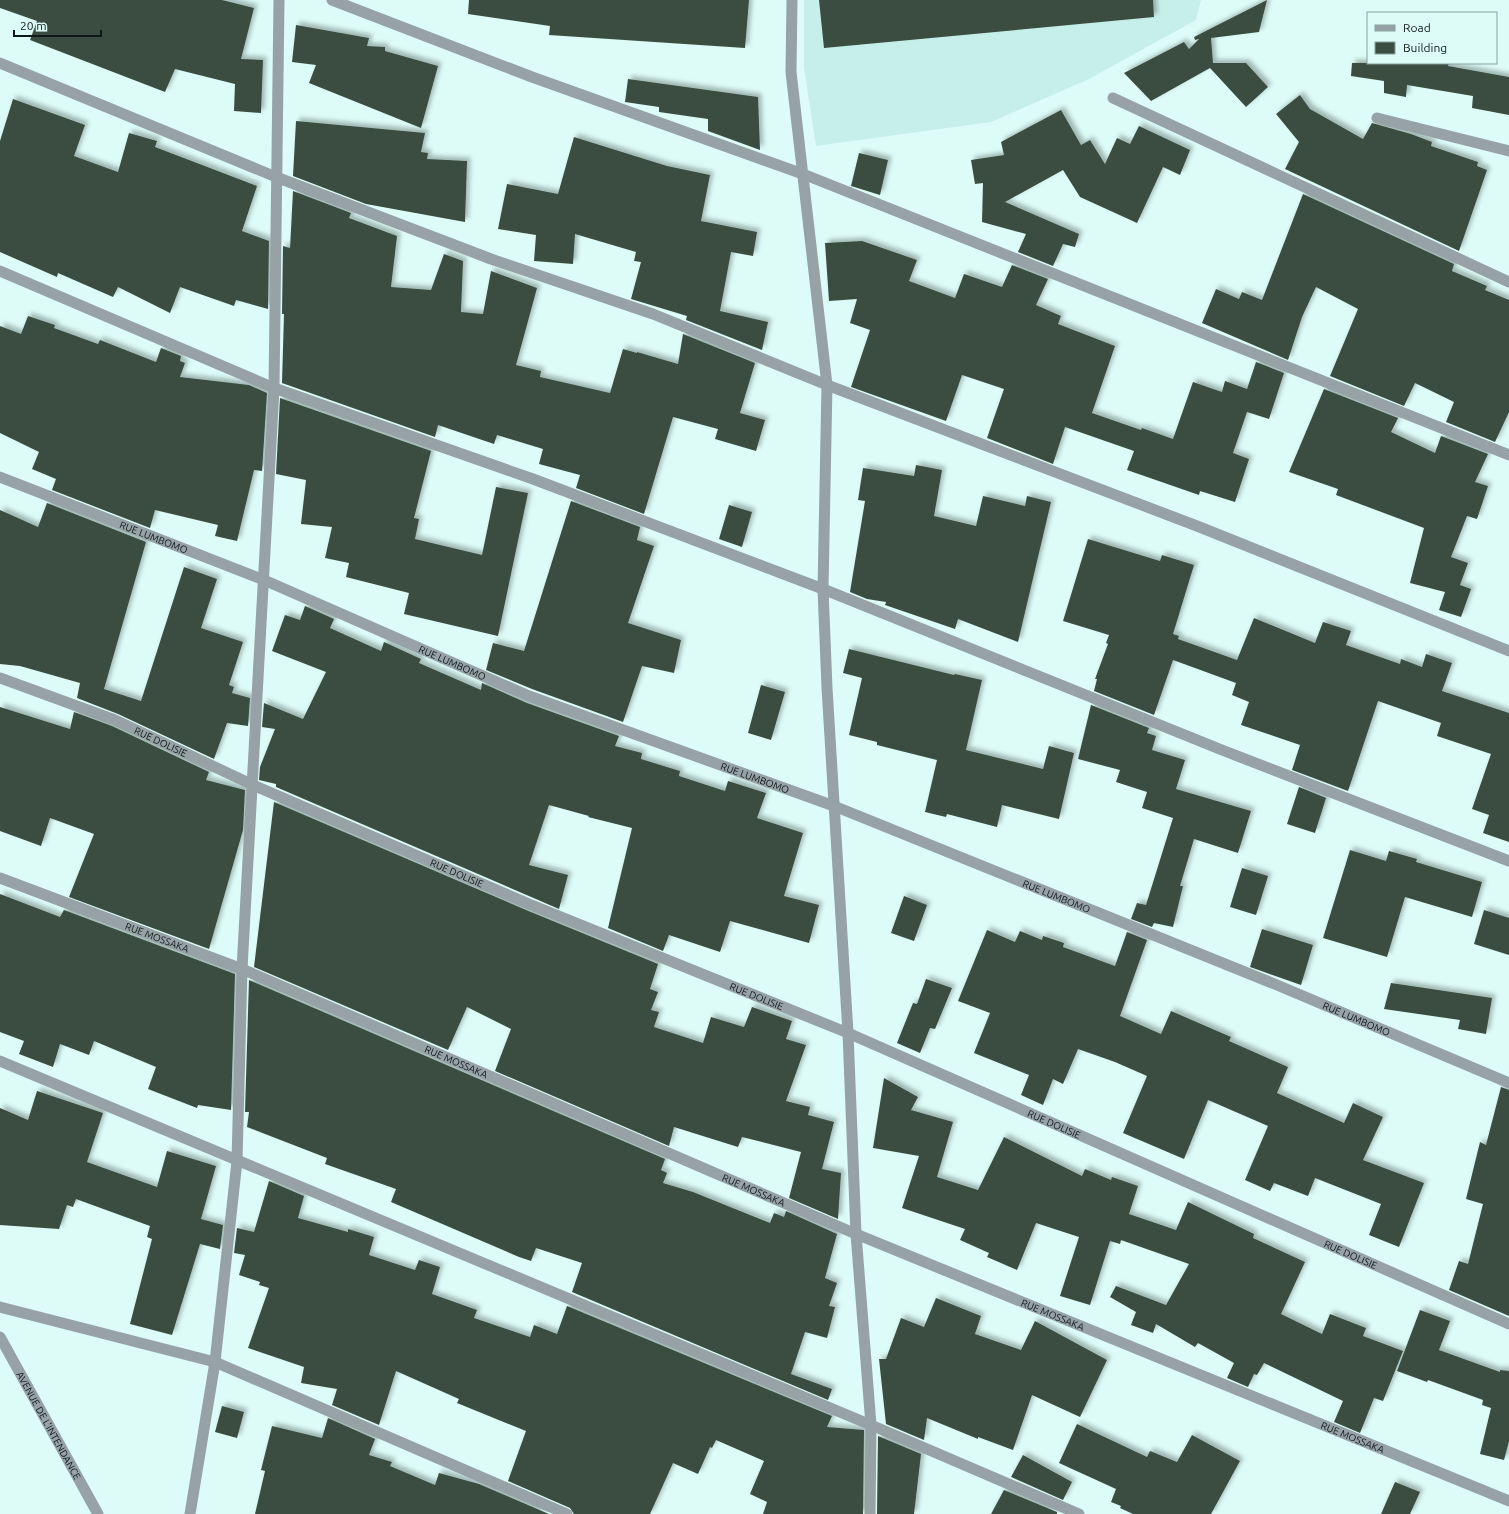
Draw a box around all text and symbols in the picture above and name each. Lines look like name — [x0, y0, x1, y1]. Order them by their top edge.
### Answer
scale bar — [14, 12, 101, 38]
legend — [1367, 12, 1497, 64]
text: 20 m — [20, 19, 47, 32]
text: Road — [1403, 21, 1431, 34]
text: Building — [1403, 41, 1447, 54]
street label: RUE LUMBOMO — [118, 519, 190, 555]
street label: RUE LUMBOMO — [417, 643, 488, 682]
street label: RUE DOLISIE — [133, 724, 189, 759]
street label: RUE LUMBOMO — [719, 760, 791, 795]
street label: RUE DOLISIE — [429, 857, 486, 889]
street label: RUE LUMBOMO — [1021, 877, 1092, 915]
street label: RUE MOSSAKA — [124, 920, 191, 954]
street label: RUE DOLISIE — [728, 980, 785, 1012]
street label: RUE LUMBOMO — [1321, 999, 1392, 1038]
street label: RUE MOSSAKA — [423, 1043, 490, 1080]
street label: RUE DOLISIE — [1026, 1107, 1083, 1140]
street label: RUE MOSSAKA — [721, 1171, 787, 1209]
street label: RUE DOLISIE — [1323, 1238, 1379, 1271]
street label: RUE MOSSAKA — [1020, 1297, 1087, 1333]
street label: AVENUE DE L'INTENDANCE — [15, 1369, 83, 1482]
street label: RUE MOSSAKA — [1320, 1419, 1387, 1455]

